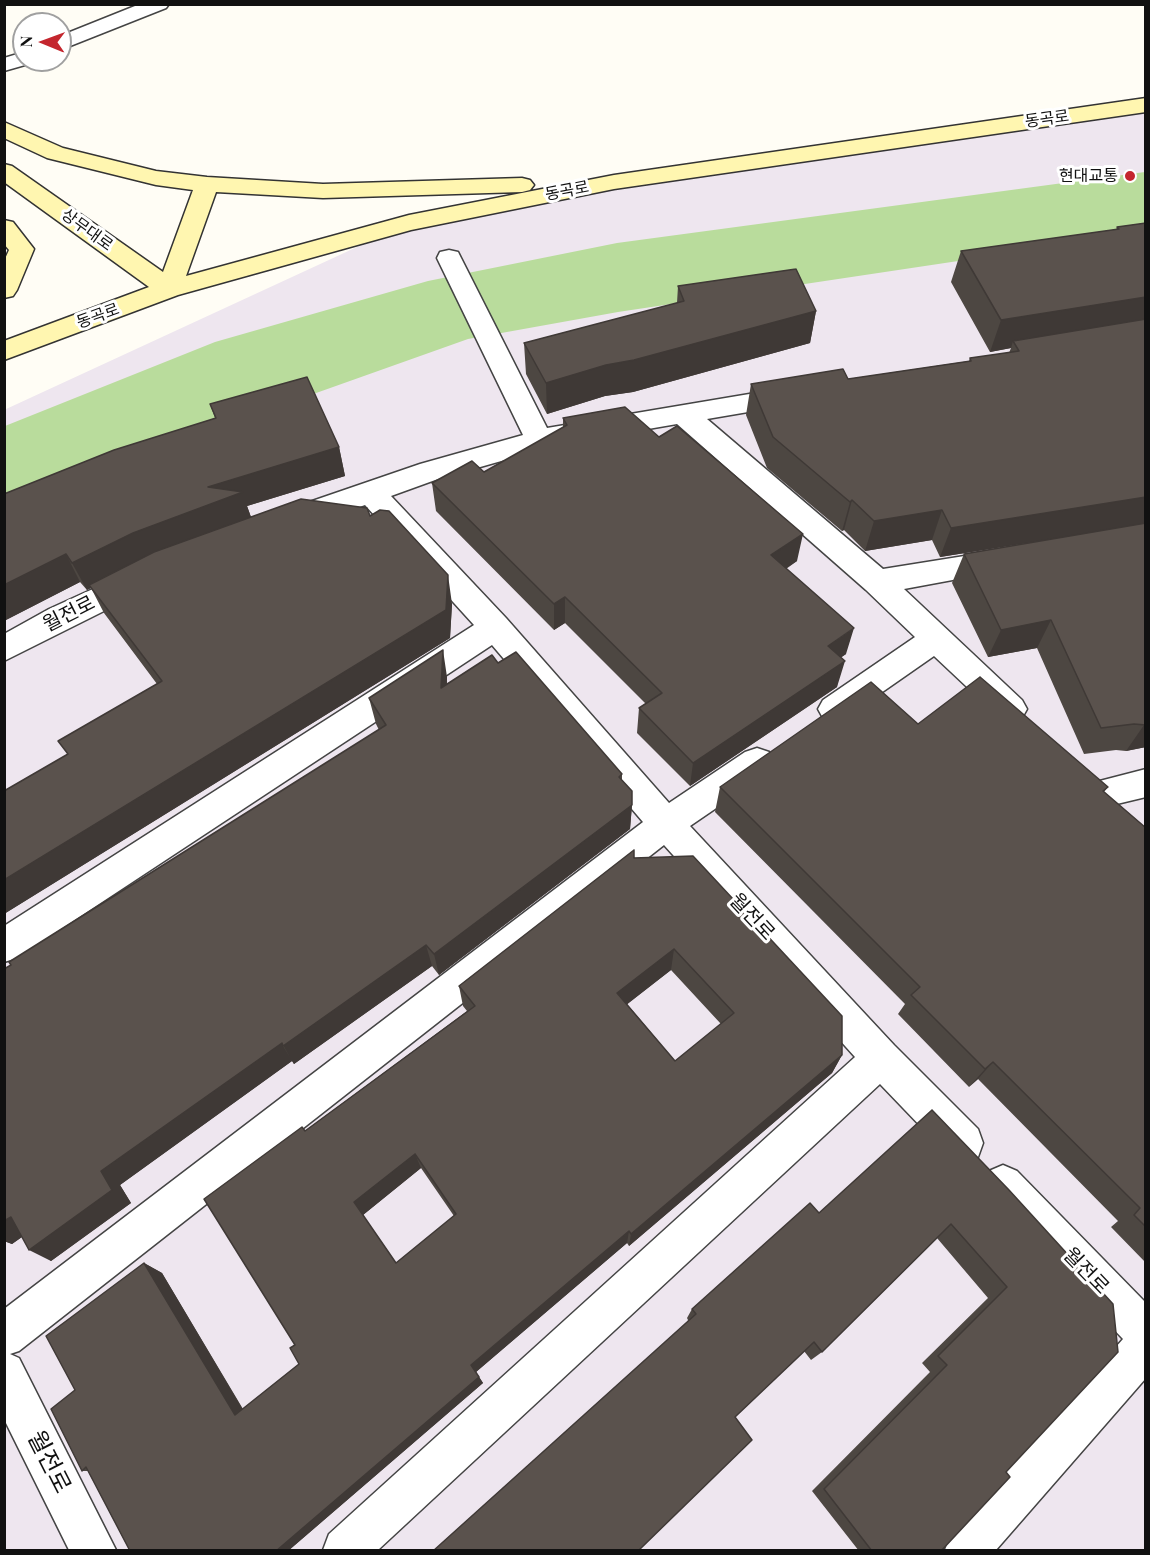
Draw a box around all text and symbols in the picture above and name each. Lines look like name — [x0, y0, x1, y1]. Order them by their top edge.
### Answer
north arrow — [12, 12, 72, 72]
text: N — [15, 36, 36, 48]
street label: 동곡로 — [1024, 106, 1070, 132]
place label: 현대교통 — [1059, 166, 1118, 186]
marker: 현대교통 — [1123, 169, 1137, 183]
street label: 동곡로 — [543, 177, 591, 205]
street label: 상무대로 — [58, 205, 116, 255]
street label: 동곡로 — [74, 299, 122, 333]
street label: 월전로 — [39, 591, 99, 637]
street label: 월전로 — [724, 889, 780, 945]
street label: 월전로 — [1058, 1243, 1114, 1299]
street label: 월전로 — [21, 1426, 77, 1498]

